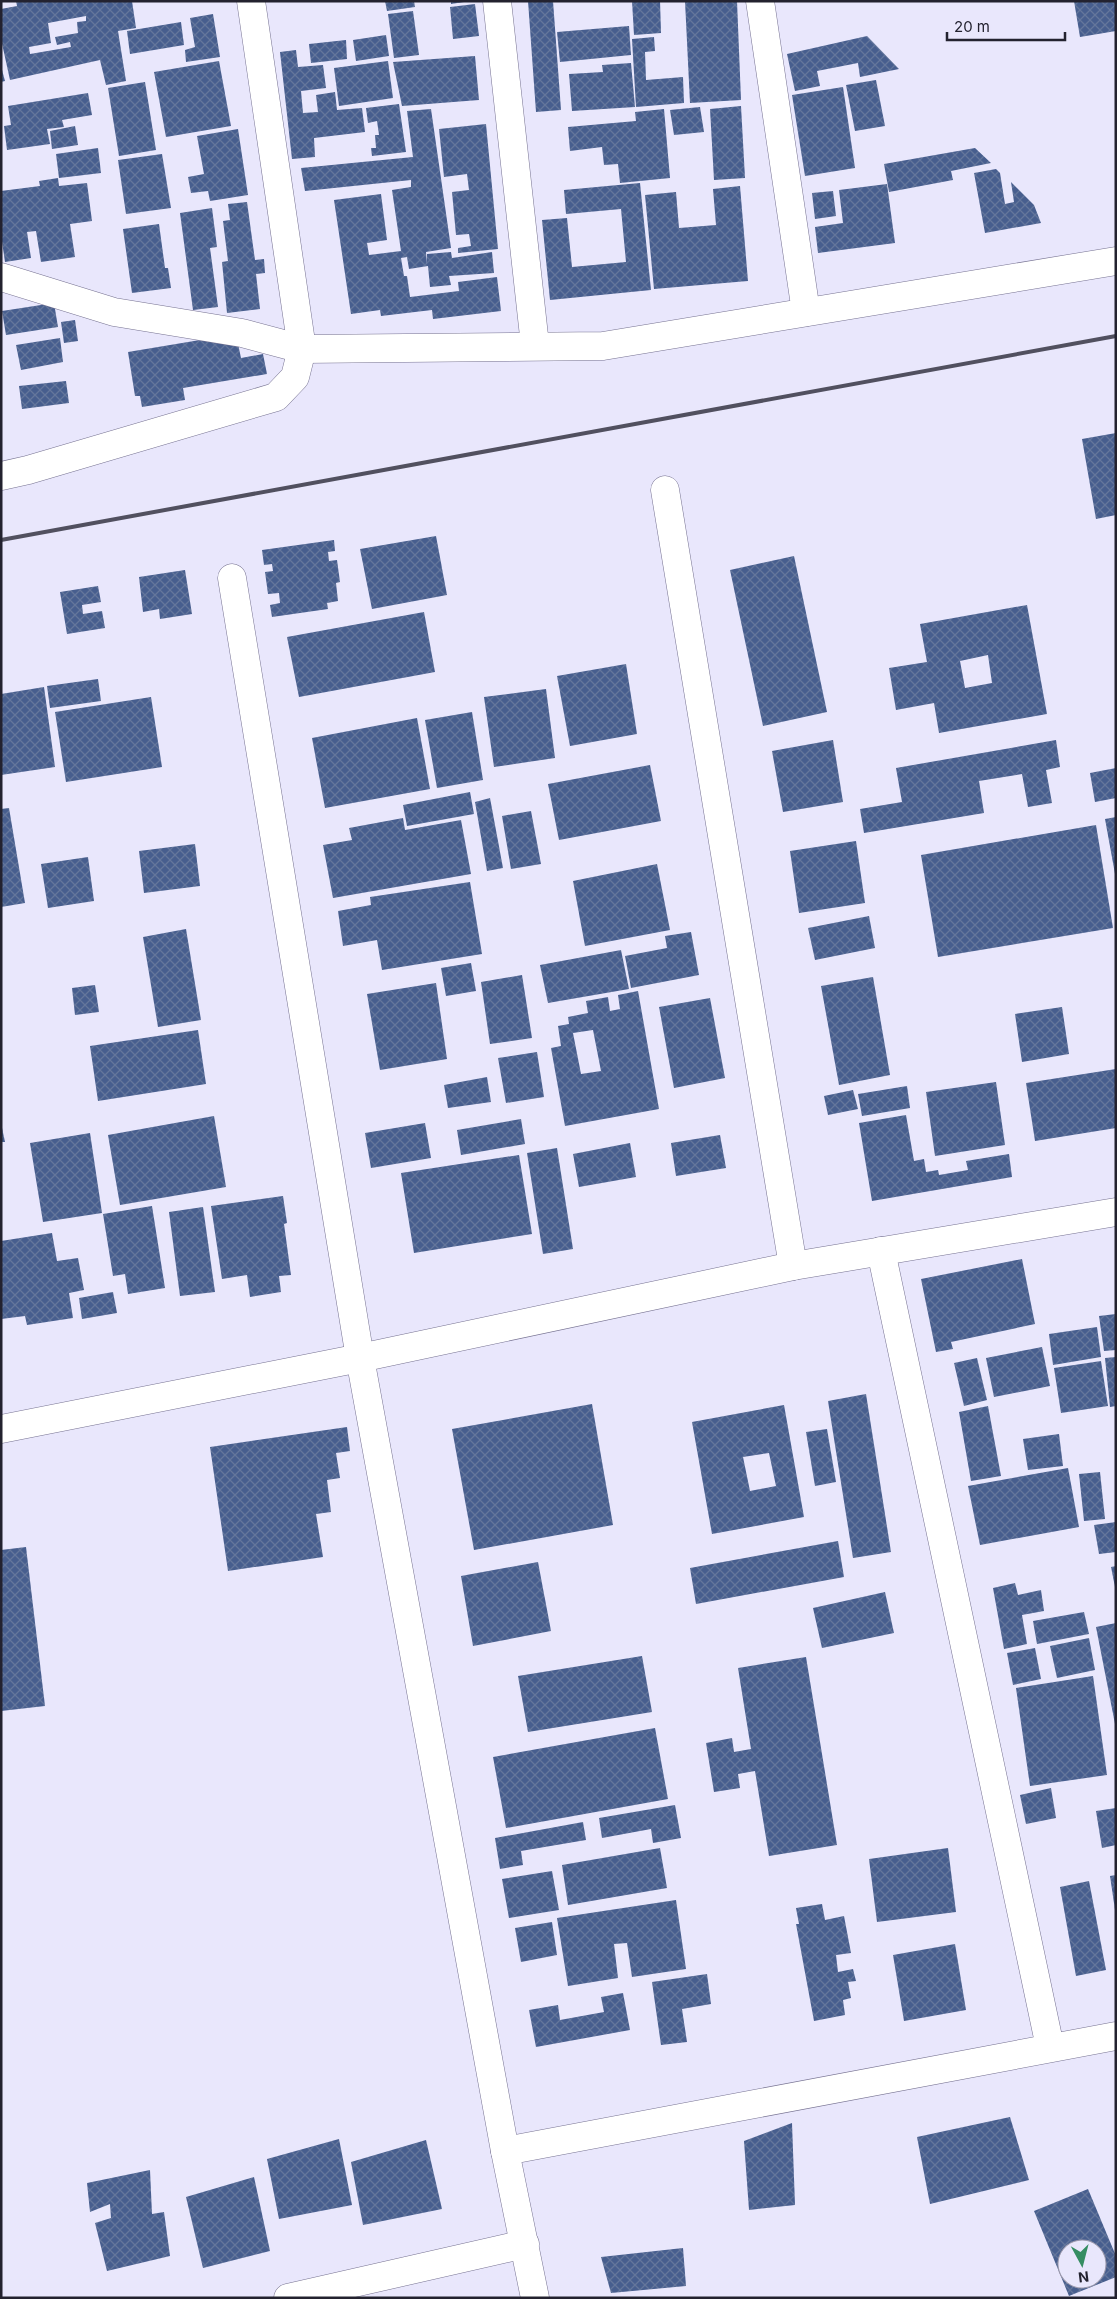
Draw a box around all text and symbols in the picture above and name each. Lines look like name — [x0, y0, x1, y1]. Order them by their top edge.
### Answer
scale bar — [947, 10, 1064, 42]
text: 20 m — [954, 17, 990, 36]
north arrow — [1057, 2239, 1107, 2289]
text: N — [1077, 2268, 1090, 2286]

